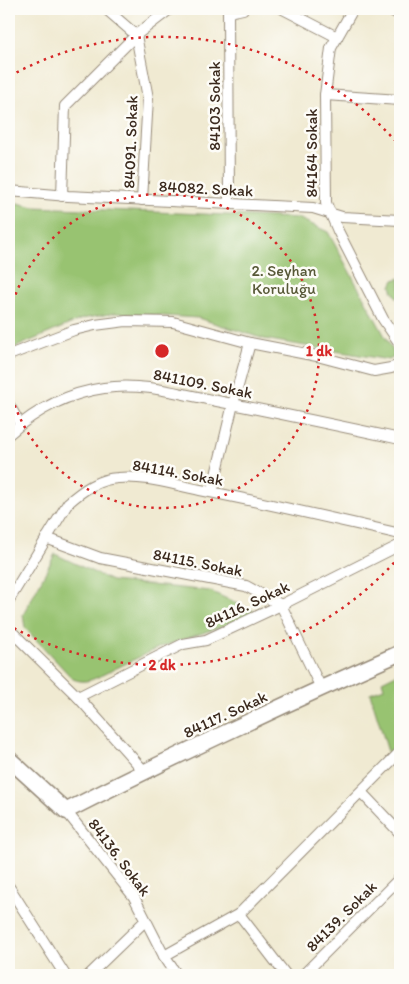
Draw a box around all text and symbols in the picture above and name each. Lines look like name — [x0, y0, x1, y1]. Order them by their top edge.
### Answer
street label: 84103 Sokak — [205, 61, 224, 151]
street label: 84091. Sokak — [119, 95, 142, 189]
street label: 84164 Sokak — [302, 109, 321, 197]
street label: 84082. Sokak — [158, 177, 254, 200]
park label: 2. Seyhan Koruluğu — [251, 261, 317, 298]
centre of rings — [153, 342, 171, 360]
text: 1 dk — [306, 342, 332, 360]
street label: 841109. Sokak — [152, 365, 254, 402]
street label: 84114. Sokak — [131, 455, 225, 490]
street label: 84115. Sokak — [152, 545, 244, 580]
street label: 84116. Sokak — [202, 577, 292, 632]
text: 2 dk — [148, 656, 176, 674]
street label: 84117. Sokak — [180, 687, 270, 742]
street label: 84136. Sokak — [84, 815, 155, 900]
street label: 84139. Sokak — [302, 877, 381, 956]

